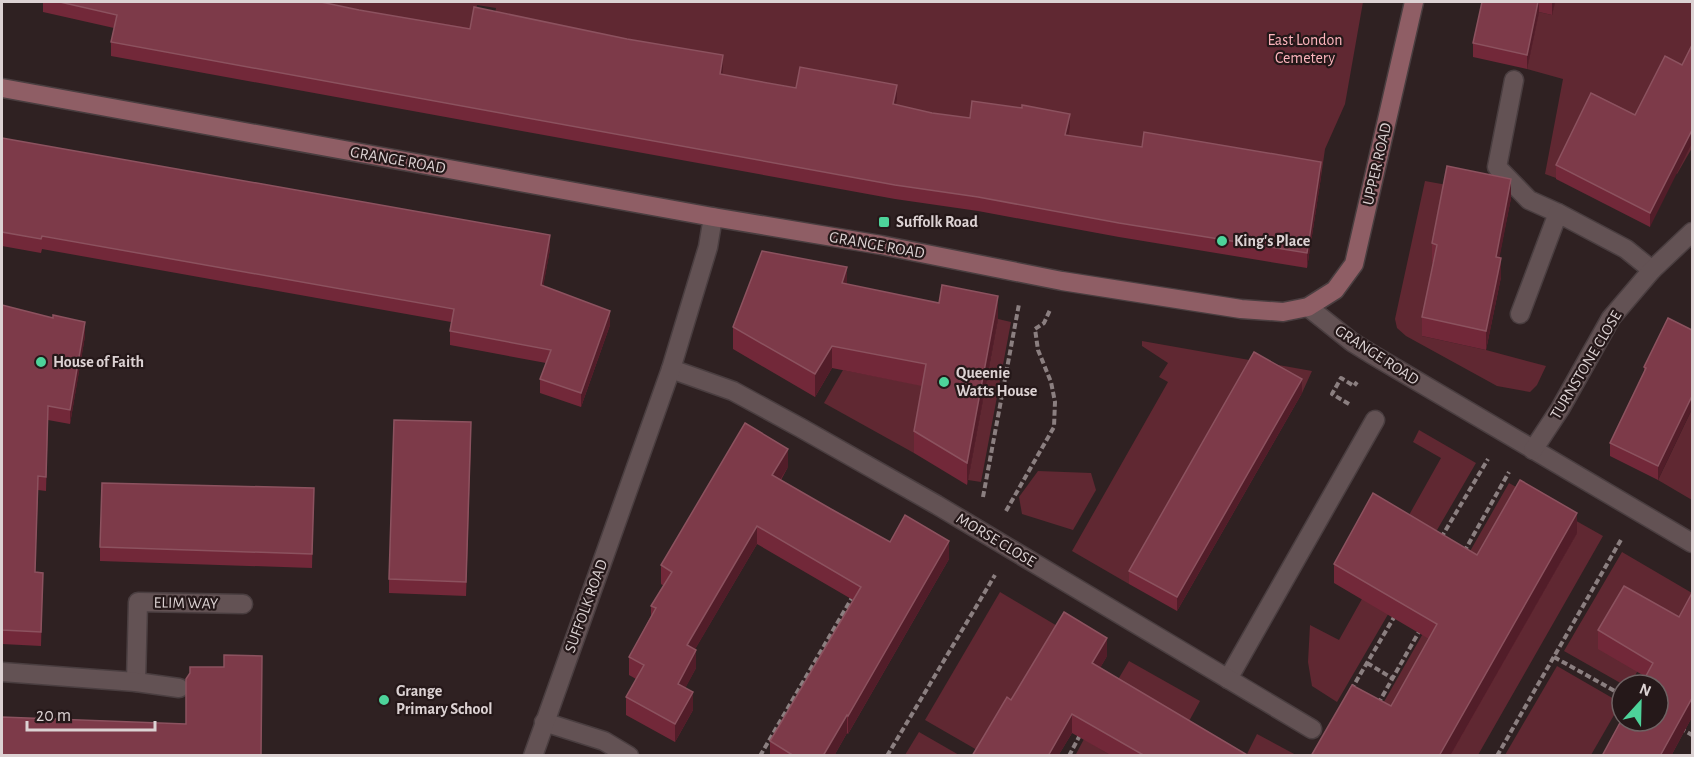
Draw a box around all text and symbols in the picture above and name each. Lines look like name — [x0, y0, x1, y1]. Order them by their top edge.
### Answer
park label: East London Cemetery — [1267, 32, 1343, 67]
street label: UPPER ROAD — [1360, 121, 1394, 207]
street label: GRANGE ROAD — [349, 144, 447, 176]
place label: Suffolk Road — [896, 214, 978, 230]
marker: Suffolk Road — [877, 215, 891, 229]
street label: GRANGE ROAD — [828, 229, 926, 261]
place label: King's Place — [1234, 233, 1311, 249]
marker: King's Place — [1215, 234, 1229, 248]
street label: TURNSTONE CLOSE — [1547, 308, 1625, 422]
street label: GRANGE ROAD — [1332, 322, 1422, 388]
place label: House of Faith — [53, 354, 144, 370]
marker: House of Faith — [34, 355, 48, 369]
place label: Queenie Watts House — [956, 365, 1038, 399]
marker: Queenie Watts House — [937, 375, 951, 389]
street label: MORSE CLOSE — [954, 510, 1039, 570]
street label: SUFFOLK ROAD — [562, 557, 610, 655]
street label: ELIM WAY — [153, 594, 219, 612]
north arrow — [1610, 673, 1670, 733]
text: N — [1637, 681, 1653, 700]
place label: Grange Primary School — [396, 683, 493, 718]
marker: Grange Primary School — [377, 693, 391, 707]
scale bar — [27, 694, 154, 732]
text: 20 m — [36, 707, 71, 725]

